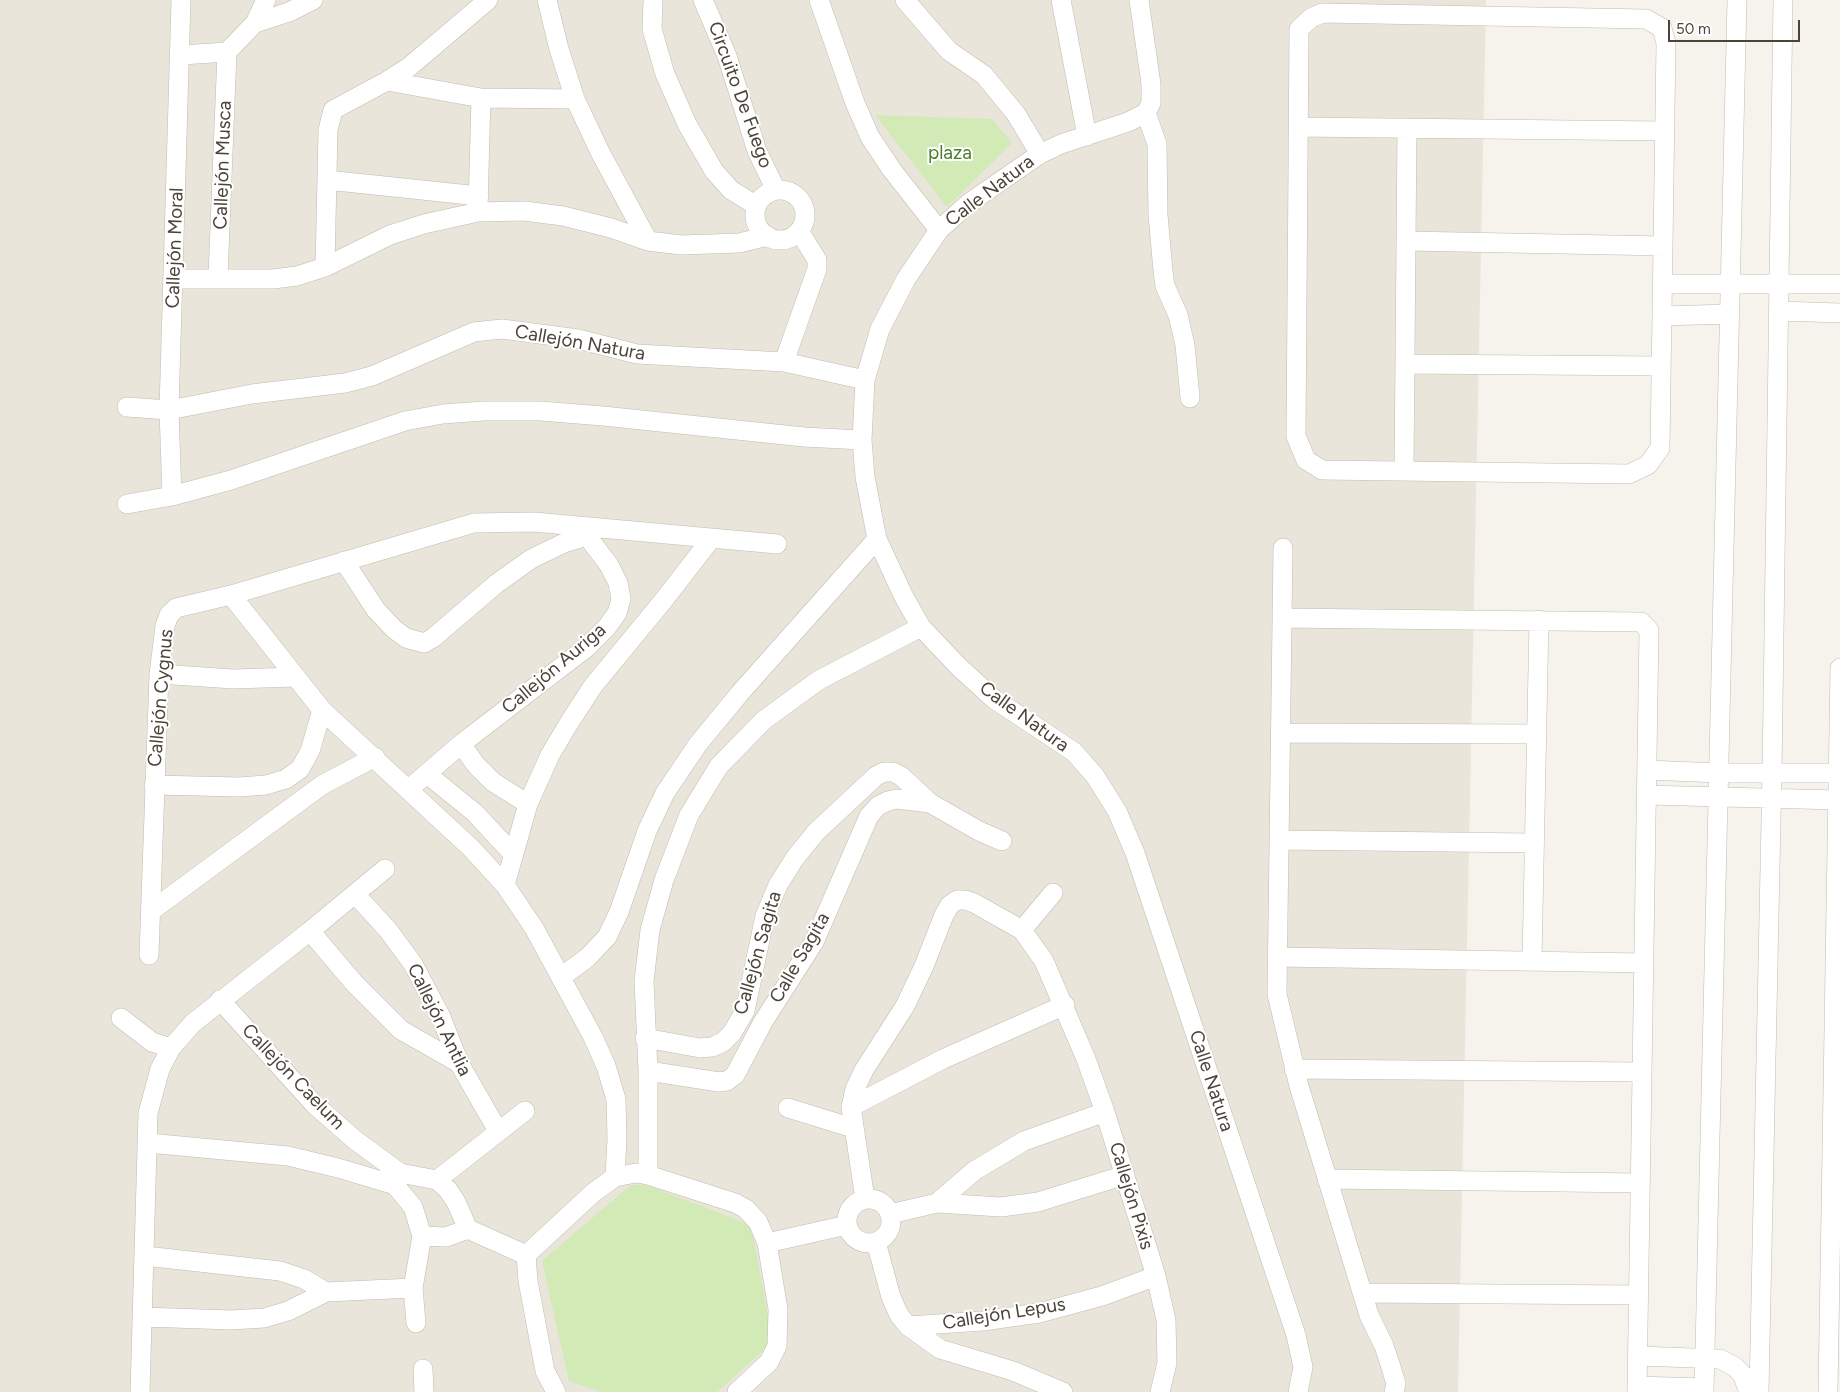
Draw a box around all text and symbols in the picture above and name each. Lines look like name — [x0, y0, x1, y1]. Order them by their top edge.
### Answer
scale bar — [1670, 10, 1802, 42]
street label: Circuito De Fuego — [703, 19, 777, 171]
text: 50 m — [1676, 20, 1711, 38]
street label: Callejón Musca — [209, 100, 237, 230]
park label: plaza — [928, 142, 972, 164]
street label: Calle Natura — [941, 150, 1039, 232]
street label: Callejón Moral — [161, 187, 189, 309]
street label: Callejón Natura — [513, 320, 647, 366]
street label: Callejón Auriga — [497, 619, 611, 719]
street label: Callejón Cygnus — [144, 628, 178, 768]
street label: Calle Natura — [975, 677, 1073, 757]
street label: Callejón Sagita — [729, 889, 787, 1017]
street label: Calle Sagita — [765, 909, 835, 1007]
street label: Callejón Antlia — [402, 960, 476, 1080]
street label: Callejón Caelum — [237, 1019, 349, 1135]
street label: Calle Natura — [1184, 1027, 1238, 1135]
street label: Callejón Pixis — [1104, 1139, 1158, 1253]
street label: Callejón Lepus — [941, 1293, 1067, 1335]

